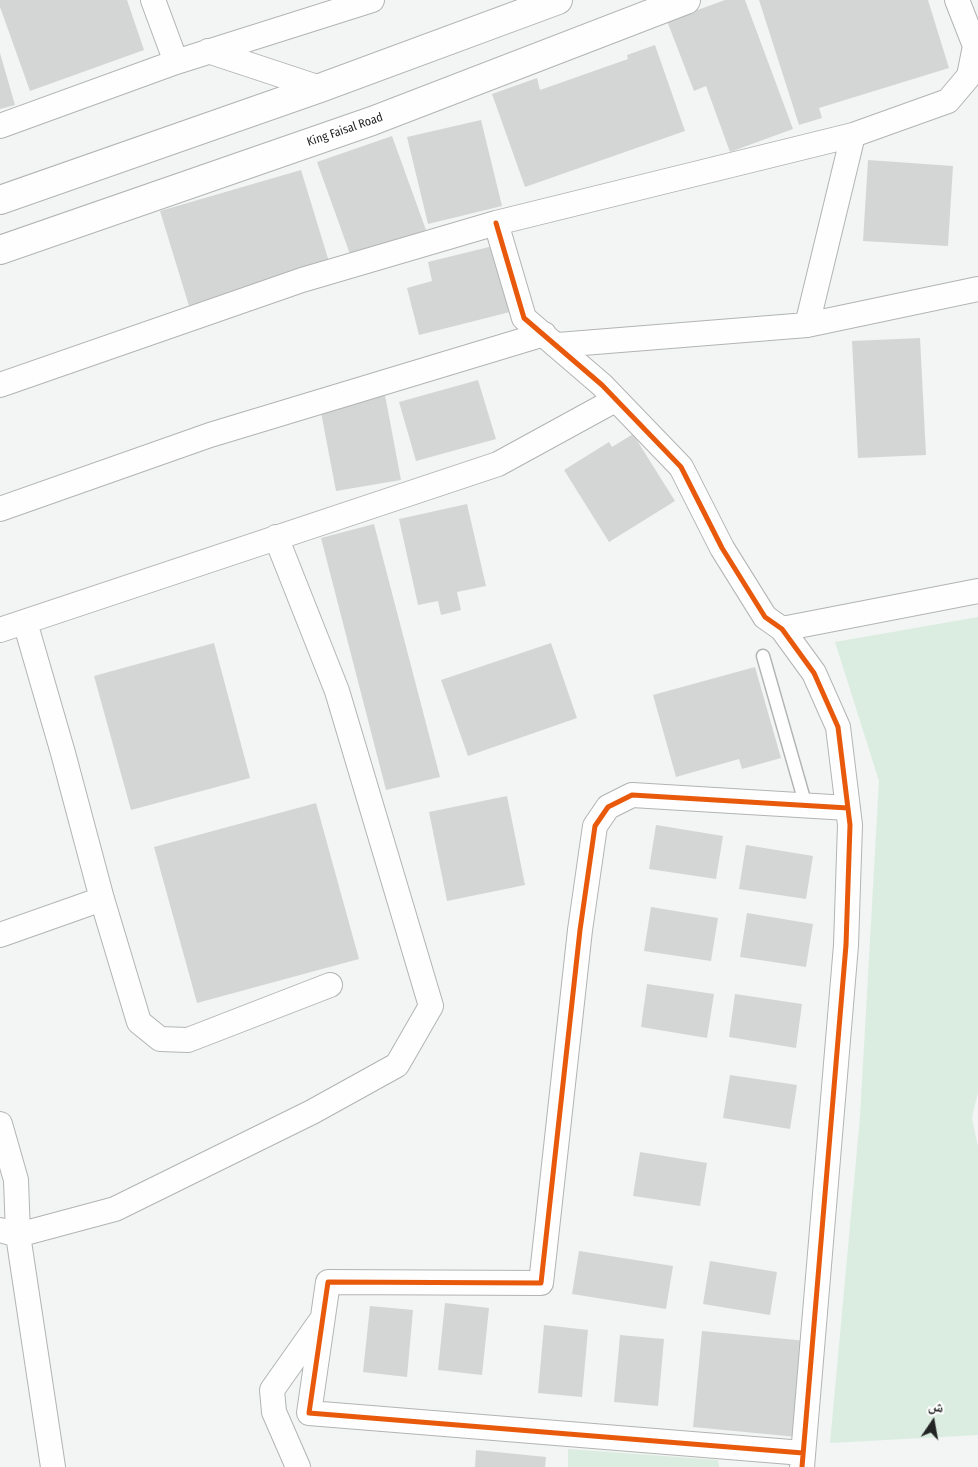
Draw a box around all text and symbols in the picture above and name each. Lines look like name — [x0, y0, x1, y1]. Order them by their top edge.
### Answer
street label: King Faisal Road — [305, 110, 385, 150]
north arrow — [908, 1397, 958, 1447]
text: ش — [927, 1397, 945, 1417]

